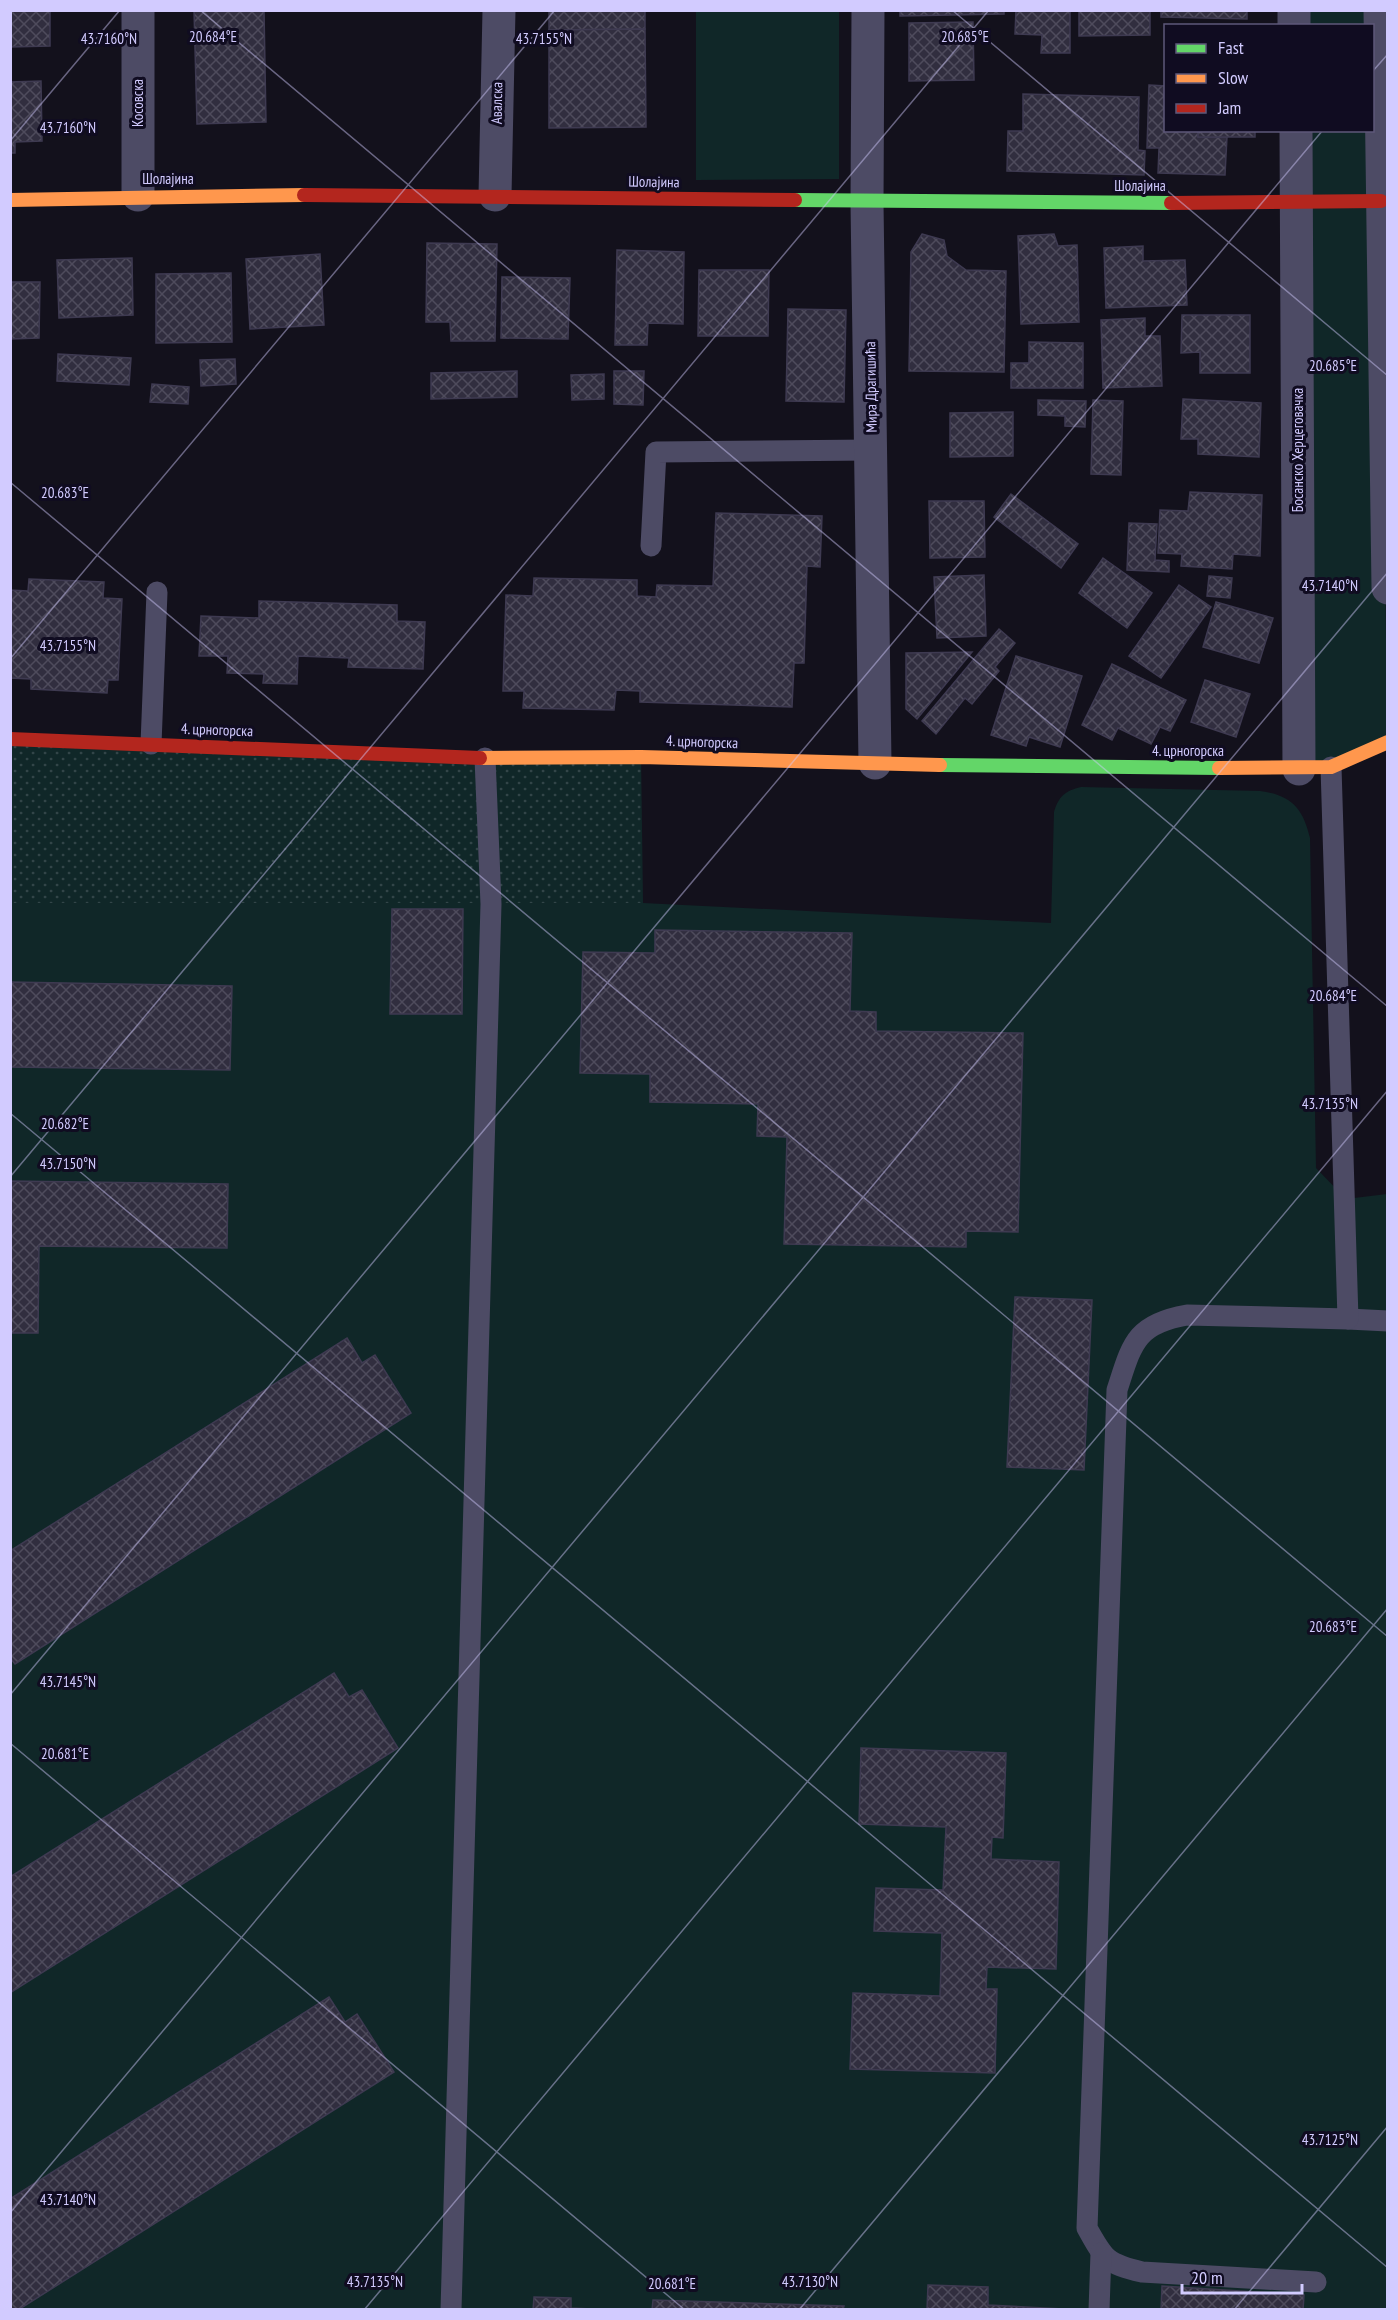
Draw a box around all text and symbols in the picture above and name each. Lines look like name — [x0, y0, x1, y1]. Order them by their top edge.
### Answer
legend — [1164, 24, 1374, 132]
text: 20.684°E — [189, 27, 237, 46]
text: 20.685°E — [941, 27, 989, 46]
text: 43.7160°N — [81, 29, 137, 48]
text: 43.7155°N — [516, 29, 572, 48]
text: Fast — [1218, 36, 1244, 59]
text: Slow — [1218, 66, 1249, 89]
street label: Косовска — [128, 79, 147, 127]
street label: Авалска — [487, 82, 506, 124]
text: Jam — [1217, 96, 1241, 119]
text: 43.7160°N — [40, 118, 96, 137]
street label: Шолајина — [142, 169, 194, 188]
street label: Шолајина — [628, 172, 680, 191]
street label: Шолајина — [1114, 176, 1166, 195]
street label: Мира Драгишића — [860, 341, 881, 433]
text: 20.685°E — [1309, 356, 1357, 375]
street label: Босанско Херцеговачка — [1288, 388, 1307, 512]
text: 20.683°E — [41, 483, 89, 502]
text: 43.7140°N — [1302, 576, 1358, 595]
text: 43.7155°N — [40, 636, 96, 655]
street label: 4. црногорска — [181, 719, 253, 740]
street label: 4. црногорска — [666, 731, 738, 752]
street label: 4. црногорска — [1152, 741, 1224, 760]
text: 20.684°E — [1309, 986, 1357, 1005]
text: 43.7135°N — [1302, 1094, 1358, 1113]
text: 20.682°E — [41, 1114, 89, 1133]
text: 43.7150°N — [40, 1154, 96, 1173]
text: 20.683°E — [1309, 1617, 1357, 1636]
text: 43.7145°N — [40, 1672, 96, 1691]
text: 20.681°E — [41, 1744, 89, 1763]
text: 43.7125°N — [1302, 2130, 1358, 2149]
text: 43.7140°N — [40, 2190, 96, 2209]
scale bar — [1182, 2257, 1302, 2295]
text: 20 m — [1191, 2266, 1223, 2289]
text: 43.7135°N — [347, 2272, 403, 2291]
text: 43.7130°N — [782, 2272, 838, 2291]
text: 20.681°E — [648, 2274, 696, 2293]

